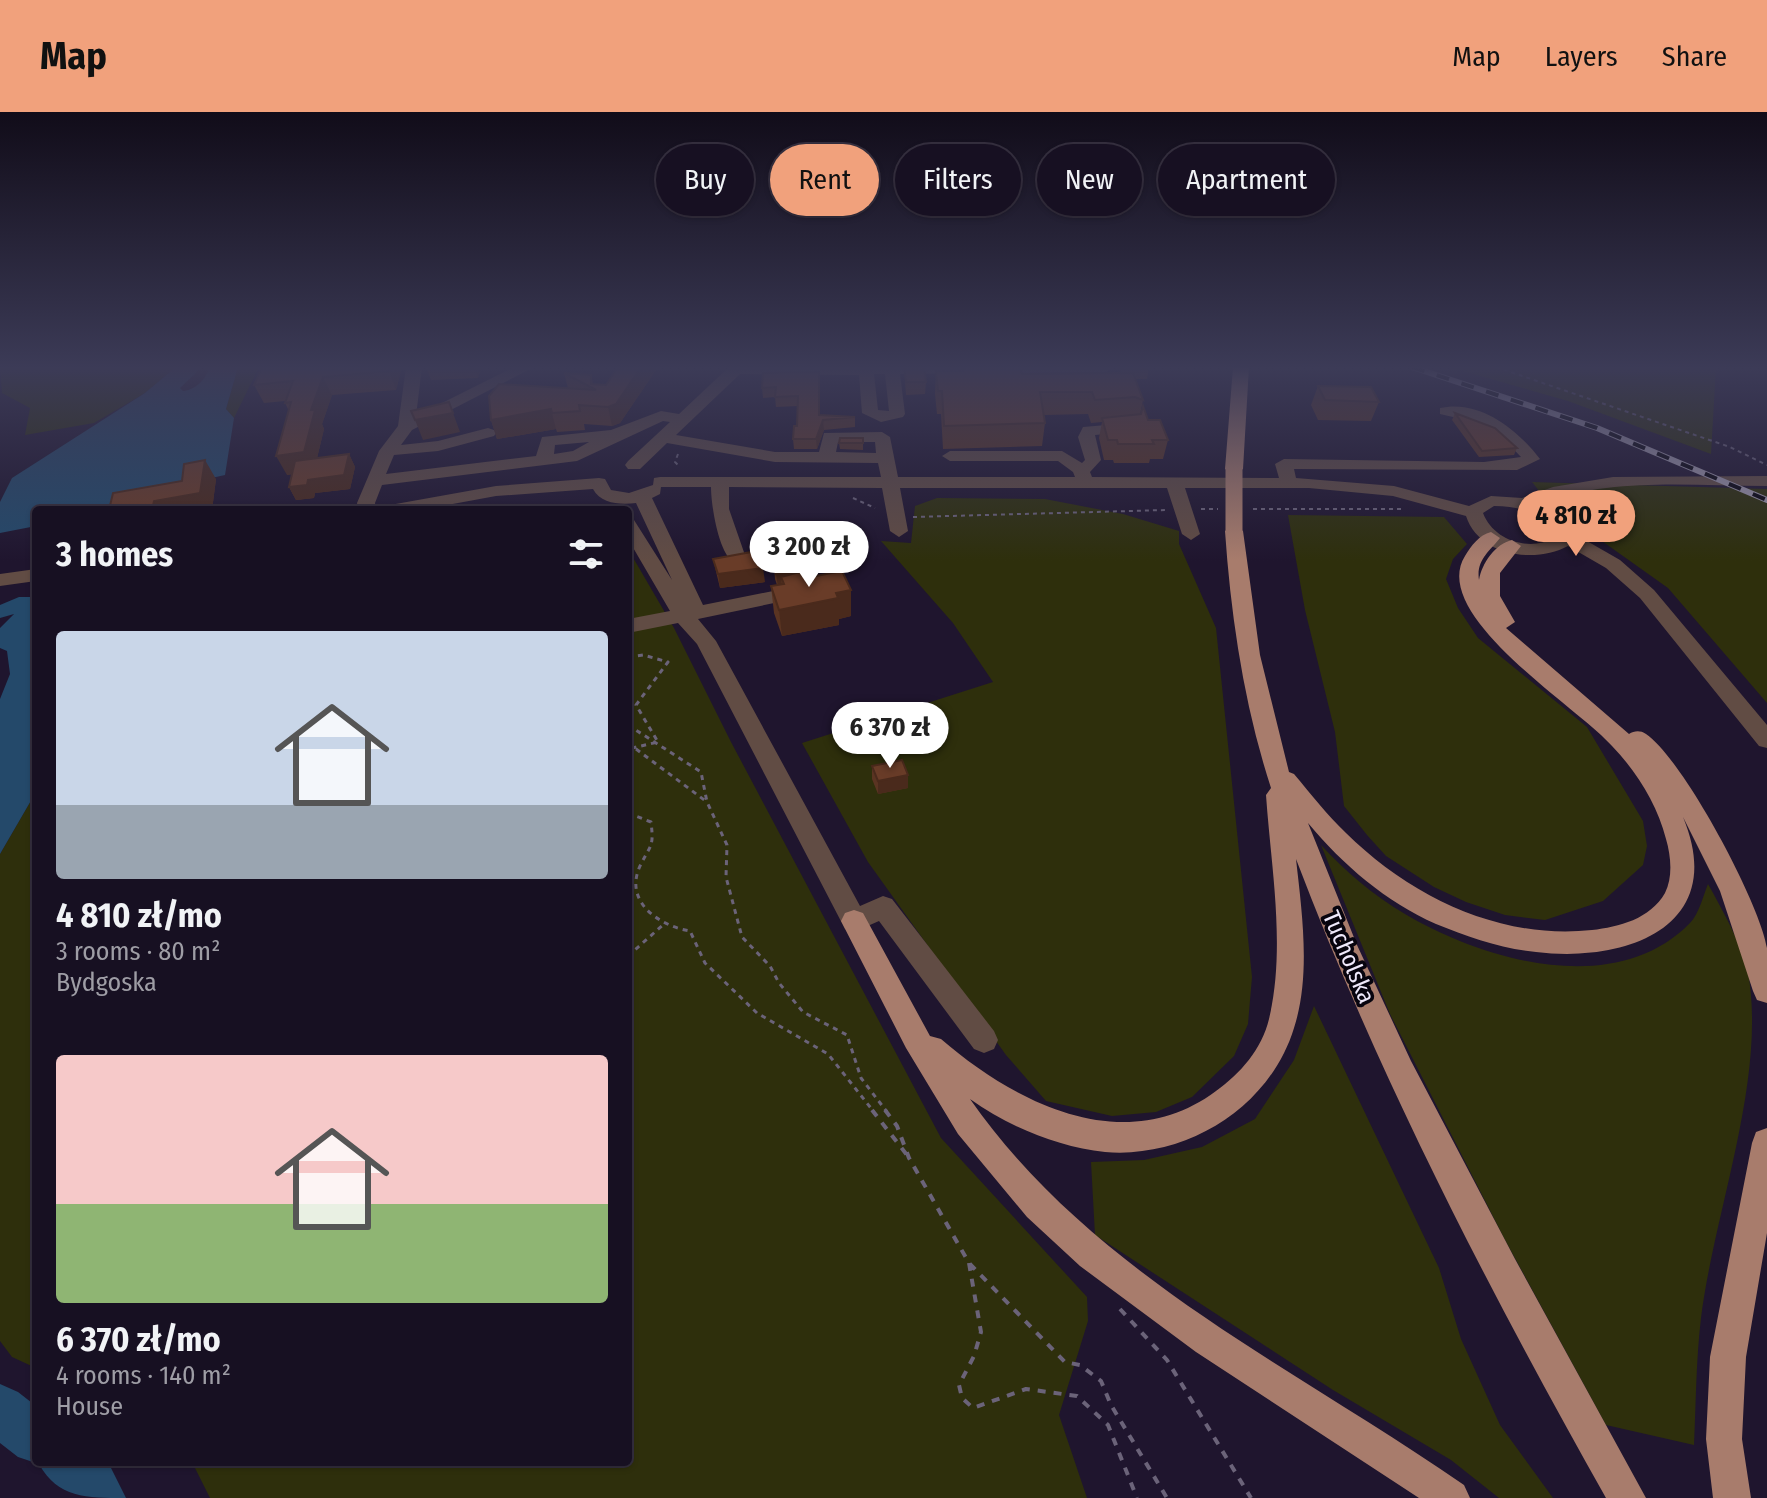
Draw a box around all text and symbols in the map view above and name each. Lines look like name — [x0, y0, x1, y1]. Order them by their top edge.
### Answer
text: Map — [40, 33, 107, 79]
text: Map — [1452, 40, 1501, 73]
text: Layers — [1545, 40, 1618, 73]
text: Share — [1662, 40, 1727, 73]
chip: Buy — [656, 144, 754, 216]
chip: Rent — [770, 144, 879, 216]
chip: Filters — [895, 144, 1021, 216]
chip: New — [1037, 144, 1142, 216]
chip: Apartment — [1158, 144, 1335, 216]
pin: 4 810 zł — [1493, 490, 1659, 558]
text: 4 810 zł — [1535, 500, 1617, 531]
pin: 3 200 zł — [726, 521, 892, 589]
text: 3 200 zł — [768, 531, 850, 562]
icon: filters — [564, 532, 608, 576]
text: 3 homes — [56, 534, 173, 575]
icon: home — [260, 683, 404, 827]
pin: 6 370 zł — [807, 702, 973, 770]
text: 6 370 zł — [850, 712, 930, 743]
text: 4 810 zł/mo — [56, 895, 222, 936]
street label: Tucholska — [1317, 907, 1381, 1007]
text: 3 rooms · 80 m² — [56, 936, 220, 967]
text: Bydgoska — [56, 967, 157, 998]
icon: home — [260, 1107, 404, 1251]
text: 6 370 zł/mo — [56, 1319, 221, 1360]
text: 4 rooms · 140 m² — [56, 1360, 231, 1391]
text: House — [56, 1391, 123, 1422]

